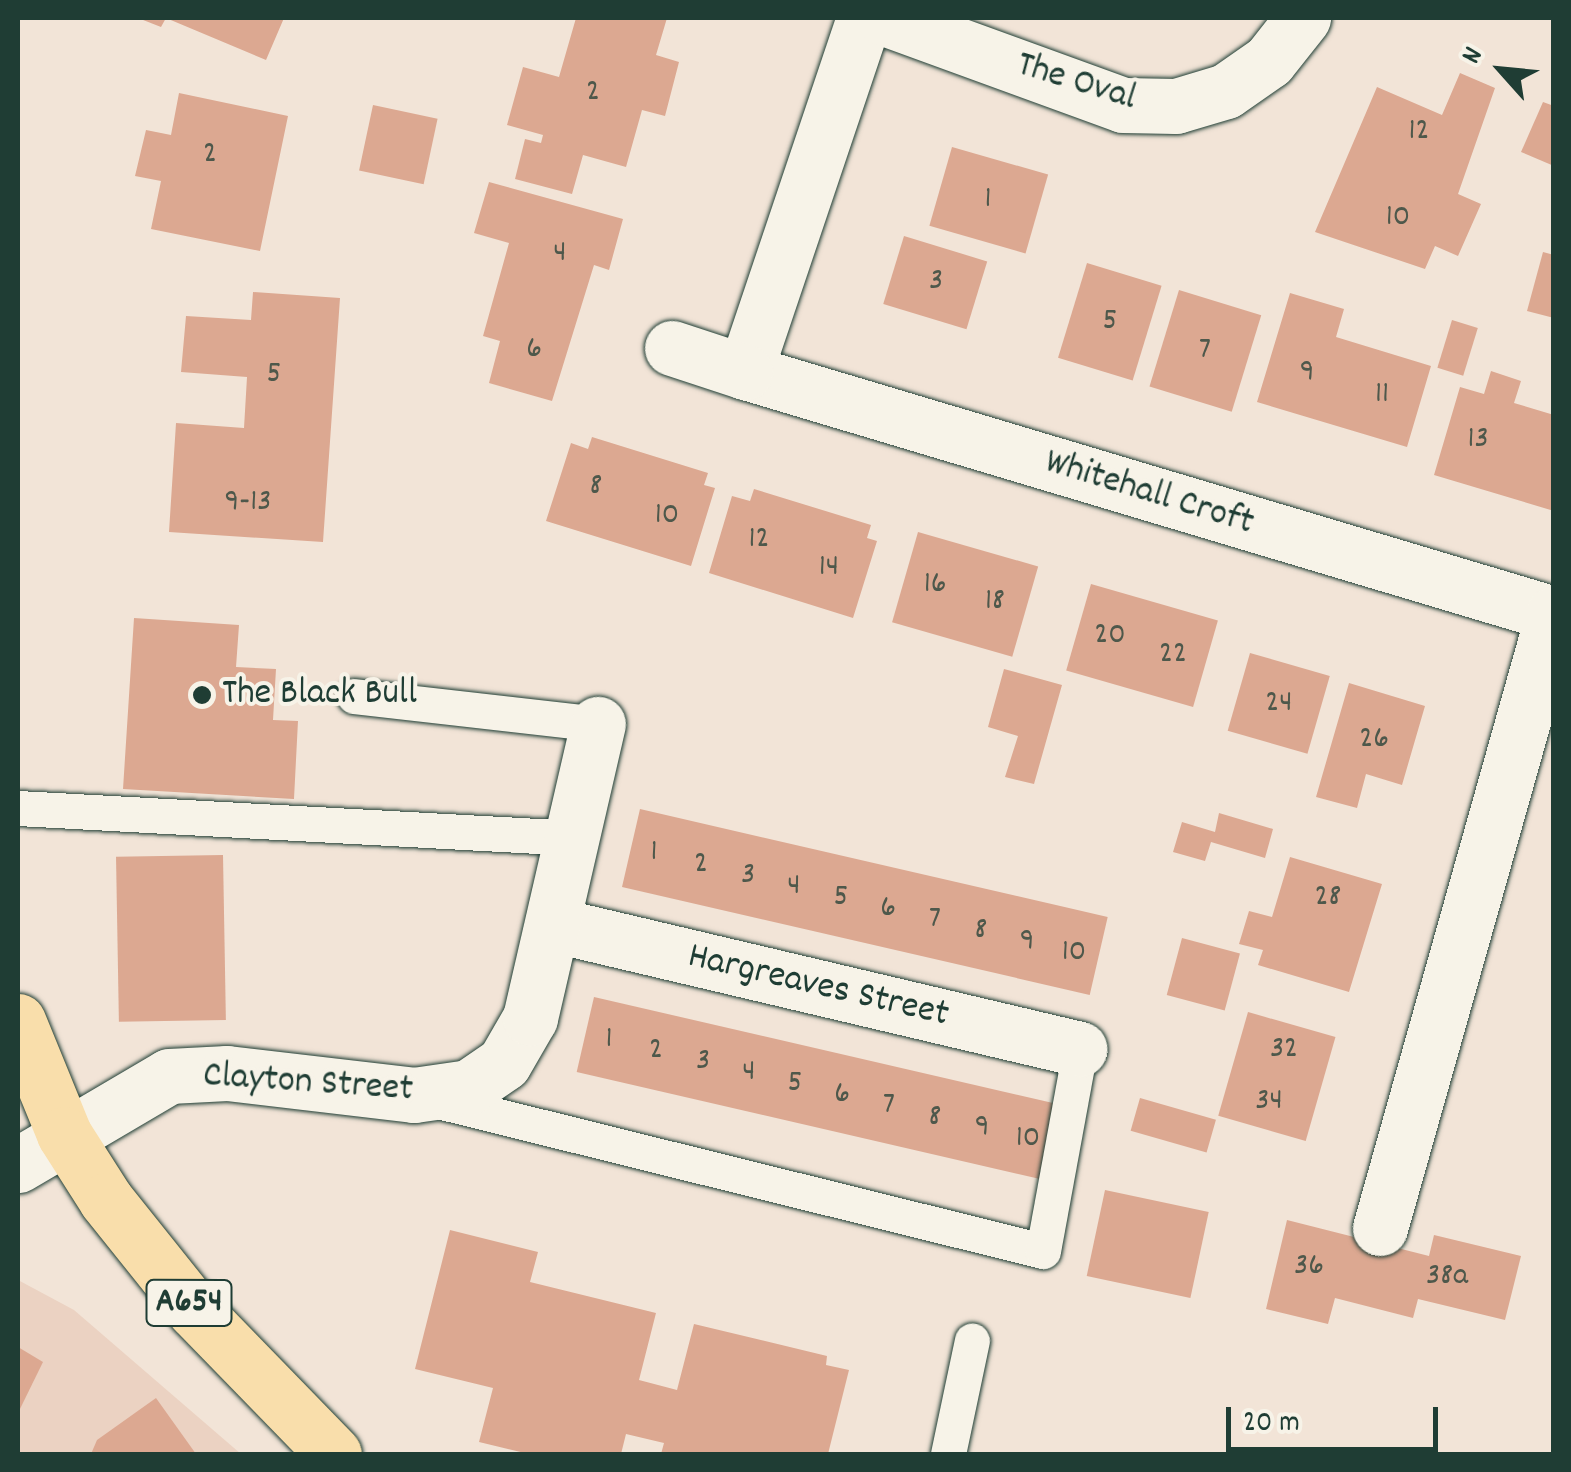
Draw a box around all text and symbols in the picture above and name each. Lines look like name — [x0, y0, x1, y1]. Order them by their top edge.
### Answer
north arrow — [1451, 20, 1551, 120]
text: N — [1453, 41, 1495, 72]
street label: The Oval — [1011, 43, 1141, 123]
house number: 2 — [586, 74, 600, 112]
house number: 12 — [1409, 113, 1429, 151]
house number: 2 — [203, 136, 217, 174]
house number: 1 — [984, 181, 992, 219]
house number: 10 — [1386, 199, 1410, 237]
house number: 4 — [553, 235, 567, 273]
house number: 3 — [929, 263, 943, 301]
house number: 5 — [1103, 303, 1117, 341]
house number: 6 — [526, 331, 542, 369]
house number: 7 — [1199, 332, 1211, 370]
house number: 9 — [1300, 354, 1314, 392]
house number: 5 — [267, 356, 281, 394]
house number: 11 — [1375, 376, 1389, 414]
house number: 13 — [1467, 421, 1489, 459]
street label: Whitehall Croft — [1039, 441, 1259, 547]
house number: 8 — [590, 468, 602, 506]
house number: 9-13 — [225, 484, 271, 522]
house number: 10 — [655, 497, 679, 535]
house number: 12 — [749, 521, 769, 559]
house number: 14 — [819, 549, 839, 587]
house number: 16 — [924, 566, 946, 604]
house number: 18 — [985, 583, 1005, 621]
house number: 20 — [1094, 617, 1126, 655]
house number: 22 — [1159, 636, 1187, 674]
place label: The Black Bull — [222, 672, 417, 718]
marker: The Black Bull — [191, 684, 213, 706]
house number: 24 — [1265, 685, 1293, 723]
house number: 26 — [1359, 721, 1389, 759]
house number: 1 — [650, 834, 658, 872]
house number: 2 — [694, 846, 708, 884]
house number: 3 — [741, 857, 755, 895]
house number: 4 — [787, 868, 801, 906]
house number: 5 — [834, 879, 848, 917]
house number: 28 — [1315, 879, 1341, 917]
house number: 6 — [880, 890, 896, 928]
house number: 7 — [929, 901, 941, 939]
house number: 8 — [975, 912, 987, 950]
house number: 9 — [1020, 923, 1034, 961]
house number: 10 — [1062, 934, 1086, 972]
street label: Hargreaves Street — [683, 935, 953, 1039]
house number: 1 — [605, 1021, 613, 1059]
house number: 32 — [1270, 1031, 1298, 1069]
house number: 2 — [649, 1032, 663, 1070]
house number: 3 — [696, 1043, 710, 1081]
street label: Clayton Street — [201, 1054, 415, 1114]
house number: 4 — [742, 1054, 756, 1092]
house number: 5 — [788, 1065, 802, 1103]
house number: 6 — [834, 1076, 850, 1114]
house number: 34 — [1255, 1083, 1283, 1121]
house number: 7 — [883, 1087, 895, 1125]
house number: 8 — [929, 1099, 941, 1137]
house number: 9 — [975, 1109, 989, 1147]
house number: 10 — [1016, 1120, 1040, 1158]
house number: 36 — [1294, 1248, 1324, 1286]
house number: 38a — [1426, 1258, 1468, 1296]
road number: A654 — [144, 1273, 234, 1333]
scale bar — [1231, 1387, 1444, 1449]
text: 20 m — [1243, 1403, 1300, 1446]

